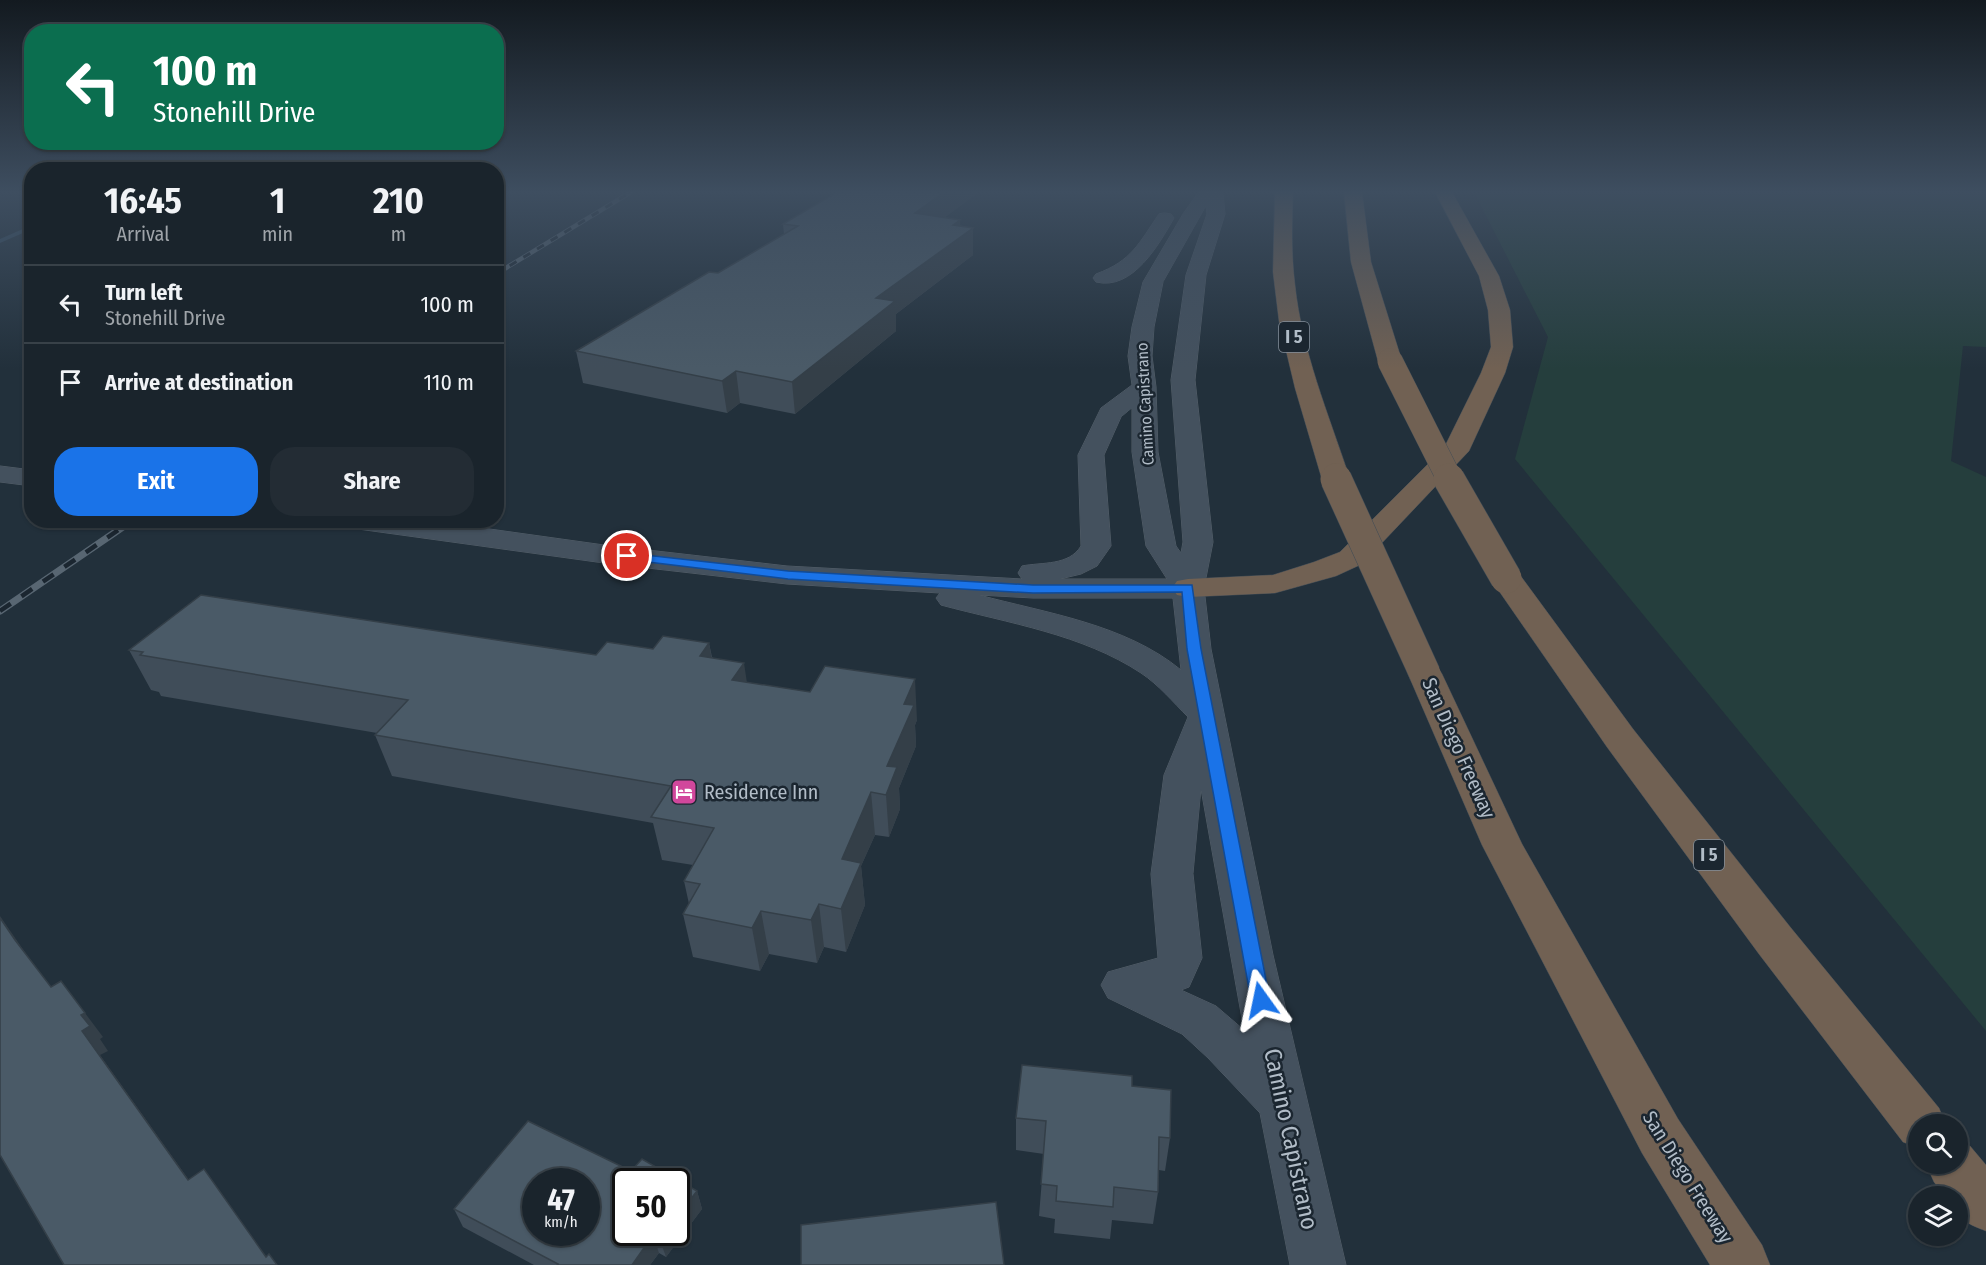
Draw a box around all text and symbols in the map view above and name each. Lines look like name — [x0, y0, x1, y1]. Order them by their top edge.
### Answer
text: 100 m — [153, 46, 257, 96]
icon: left — [54, 48, 132, 126]
text: Stonehill Drive — [153, 97, 315, 129]
text: 16:45 — [104, 179, 182, 223]
text: 1 — [270, 179, 285, 223]
text: 210 — [373, 179, 424, 223]
text: Arrival — [116, 222, 170, 246]
text: min — [262, 222, 293, 246]
text: m — [391, 222, 406, 246]
text: Turn left — [105, 279, 183, 306]
icon: left — [54, 288, 87, 321]
text: 100 m — [420, 291, 474, 318]
text: Stonehill Drive — [105, 306, 225, 330]
road number: I 5 — [1279, 322, 1309, 352]
street label: Camino Capistrano — [1132, 342, 1158, 466]
icon: arrive — [54, 366, 87, 399]
text: Arrive at destination — [105, 369, 293, 396]
text: 110 m — [424, 369, 474, 396]
button: Exit — [54, 447, 258, 516]
button: Share — [270, 447, 474, 516]
pin — [601, 530, 652, 581]
icon: arrive — [610, 539, 643, 572]
street label: San Diego Freeway — [1417, 674, 1501, 822]
hotel icon: Residence Inn — [669, 777, 699, 807]
place label: Residence Inn — [704, 780, 818, 804]
road number: I 5 — [1694, 840, 1724, 870]
position arrow — [1229, 968, 1293, 1032]
street label: Camino Capistrano — [1258, 1046, 1324, 1232]
street label: San Diego Freeway — [1638, 1106, 1738, 1248]
map controls — [1908, 1114, 1968, 1246]
button: search — [1908, 1114, 1968, 1174]
speed limit sign: 50 — [612, 1168, 690, 1246]
text: 47 — [547, 1182, 575, 1218]
button: layers — [1908, 1186, 1968, 1246]
text: km/h — [544, 1213, 578, 1231]

